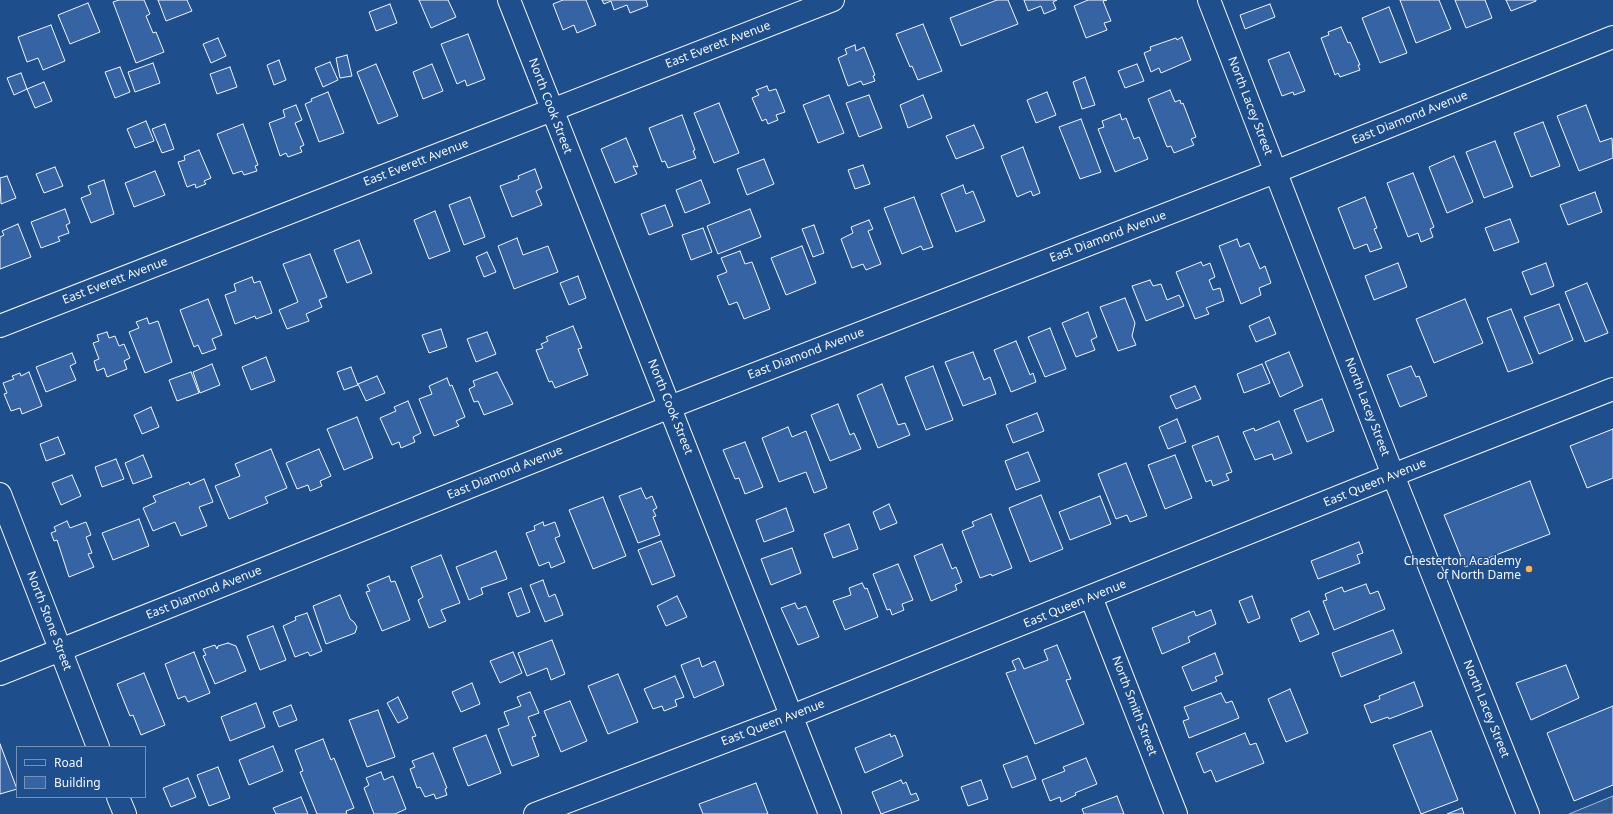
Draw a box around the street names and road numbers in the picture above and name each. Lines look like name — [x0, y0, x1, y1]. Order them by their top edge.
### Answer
street label: East Everett Avenue — [663, 18, 773, 72]
street label: North Lacey Street — [1225, 55, 1275, 157]
street label: North Cook Street — [525, 56, 575, 156]
street label: East Diamond Avenue — [1350, 88, 1470, 148]
street label: East Everett Avenue — [361, 136, 471, 190]
street label: East Diamond Avenue — [1048, 208, 1168, 266]
street label: East Everett Avenue — [60, 254, 170, 308]
street label: East Diamond Avenue — [746, 325, 866, 383]
street label: North Lacey Street — [1342, 356, 1392, 458]
street label: North Cook Street — [644, 357, 696, 457]
street label: East Diamond Avenue — [445, 443, 565, 503]
street label: East Queen Avenue — [1321, 456, 1429, 510]
street label: East Diamond Avenue — [144, 563, 264, 623]
street label: North Stone Street — [23, 569, 75, 673]
street label: East Queen Avenue — [1021, 577, 1129, 631]
street label: North Smith Street — [1108, 654, 1160, 758]
street label: North Lacey Street — [1460, 658, 1512, 760]
street label: East Queen Avenue — [719, 697, 827, 749]

